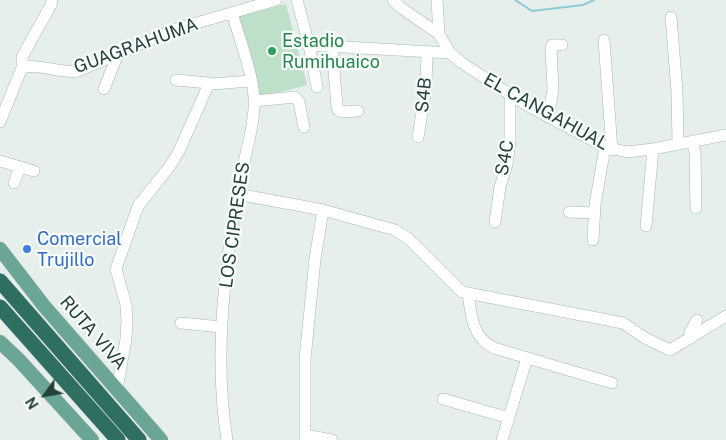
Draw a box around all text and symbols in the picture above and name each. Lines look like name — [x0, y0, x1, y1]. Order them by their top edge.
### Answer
street label: GUAGRAHUMA — [71, 14, 201, 78]
place label: Estadio Rumihuaico — [282, 30, 380, 72]
marker: Estadio Rumihuaico — [266, 45, 278, 57]
street label: EL CANGAHUAL — [480, 69, 612, 155]
street label: S4B — [411, 76, 437, 114]
street label: S4C — [491, 139, 519, 177]
street label: LOS CIPRESES — [215, 160, 255, 290]
place label: Comercial Trujillo — [37, 228, 122, 270]
marker: Comercial Trujillo — [21, 243, 33, 255]
street label: RUTA VIVA — [55, 292, 131, 374]
north arrow — [20, 370, 70, 420]
text: N — [23, 394, 42, 412]

